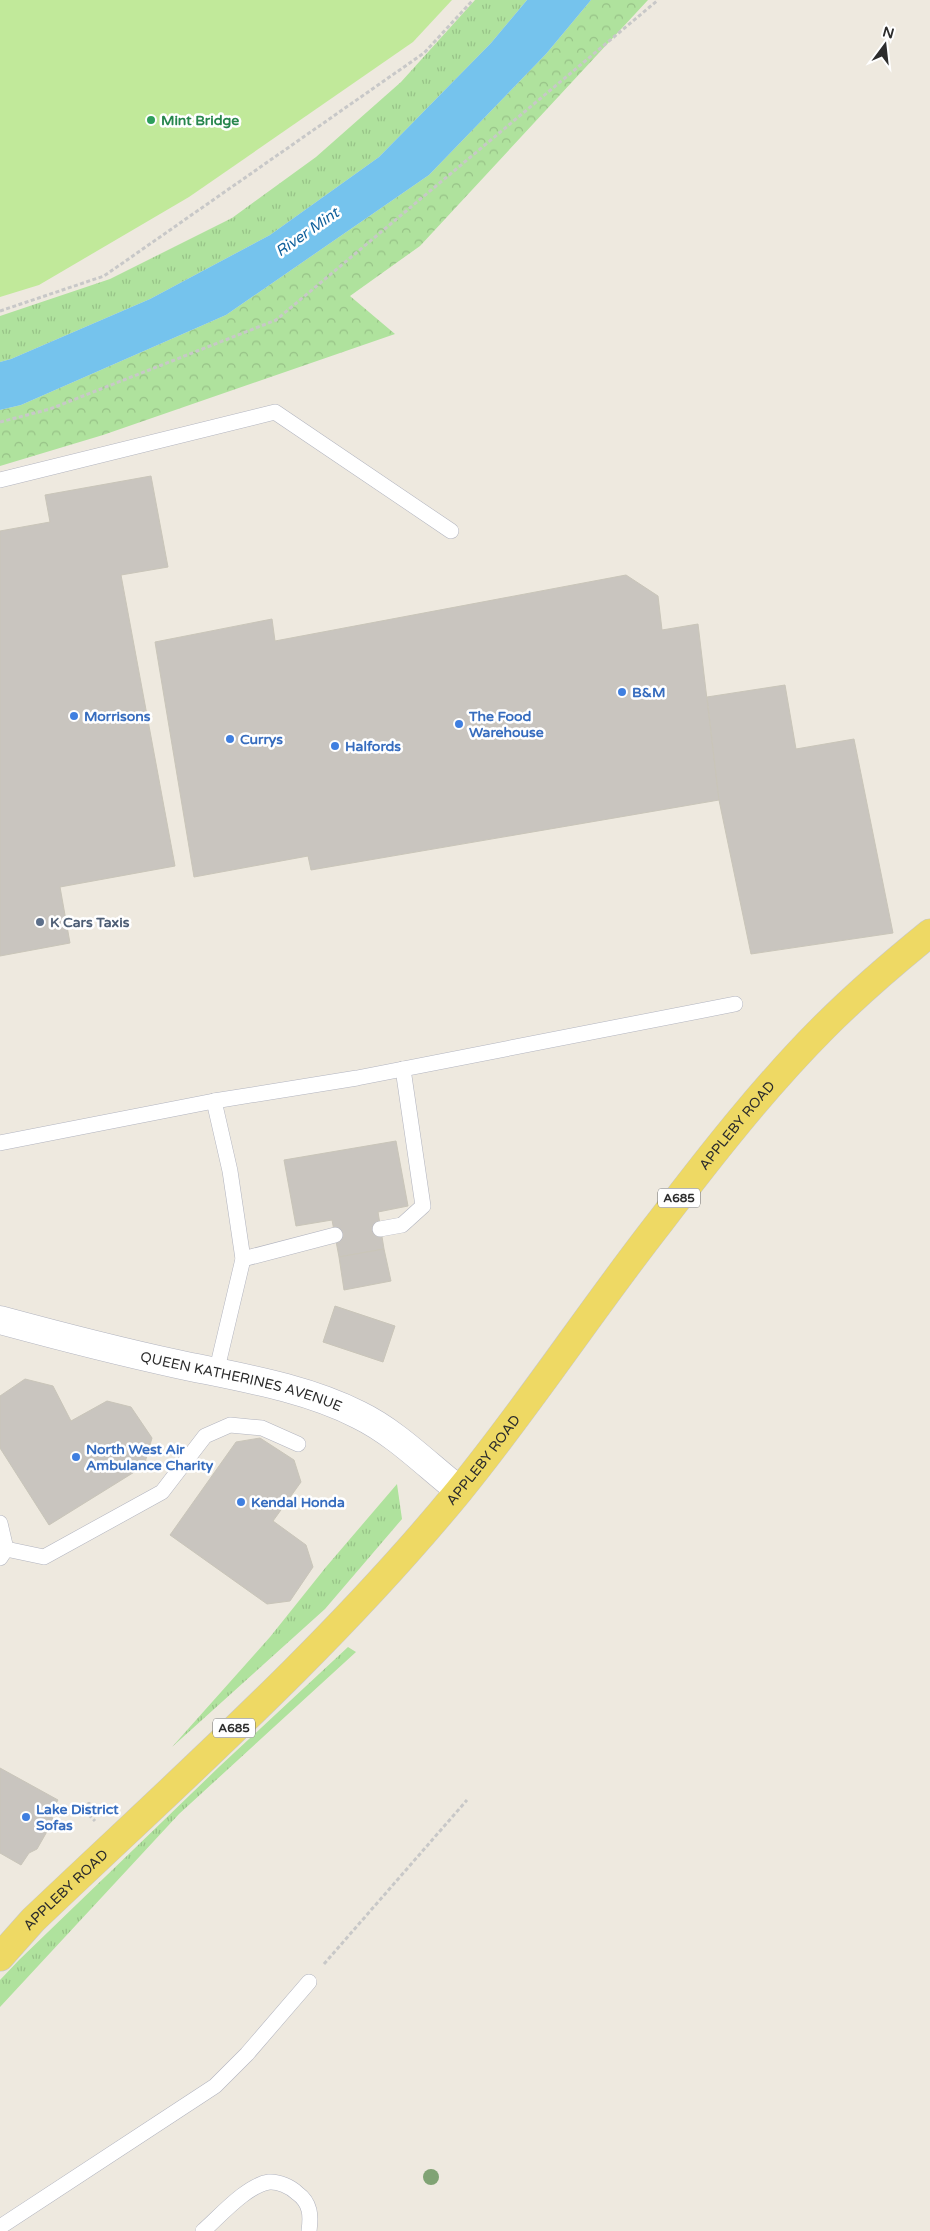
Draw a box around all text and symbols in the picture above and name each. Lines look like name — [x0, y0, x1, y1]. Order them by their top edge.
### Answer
north arrow — [860, 20, 910, 70]
text: N — [881, 23, 896, 43]
place label: Mint Bridge — [161, 112, 239, 129]
marker: Mint Bridge — [145, 114, 157, 126]
water label: River Mint — [272, 202, 344, 260]
place label: B&M — [632, 684, 665, 701]
marker: B&M — [616, 686, 628, 698]
place label: Morrisons — [84, 708, 151, 725]
place label: The Food Warehouse — [468, 708, 544, 741]
marker: Morrisons — [68, 710, 80, 722]
marker: The Food Warehouse — [453, 718, 465, 730]
place label: Currys — [240, 731, 283, 748]
marker: Currys — [224, 733, 236, 745]
place label: Halfords — [345, 738, 401, 755]
marker: Halfords — [329, 740, 341, 752]
place label: K Cars Taxis — [50, 914, 130, 931]
marker: K Cars Taxis — [34, 916, 46, 928]
street label: APPLEBY ROAD — [695, 1077, 779, 1173]
road number: A685 — [658, 1188, 700, 1208]
street label: QUEEN KATHERINES AVENUE — [139, 1348, 345, 1415]
street label: APPLEBY ROAD — [443, 1411, 524, 1509]
place label: North West Air Ambulance Charity — [86, 1441, 214, 1474]
marker: North West Air Ambulance Charity — [70, 1451, 82, 1463]
place label: Kendal Honda — [251, 1494, 345, 1511]
marker: Kendal Honda — [235, 1496, 247, 1508]
road number: A685 — [213, 1719, 255, 1738]
place label: Lake District Sofas — [36, 1801, 119, 1834]
marker: Lake District Sofas — [20, 1811, 32, 1823]
street label: APPLEBY ROAD — [20, 1846, 112, 1934]

